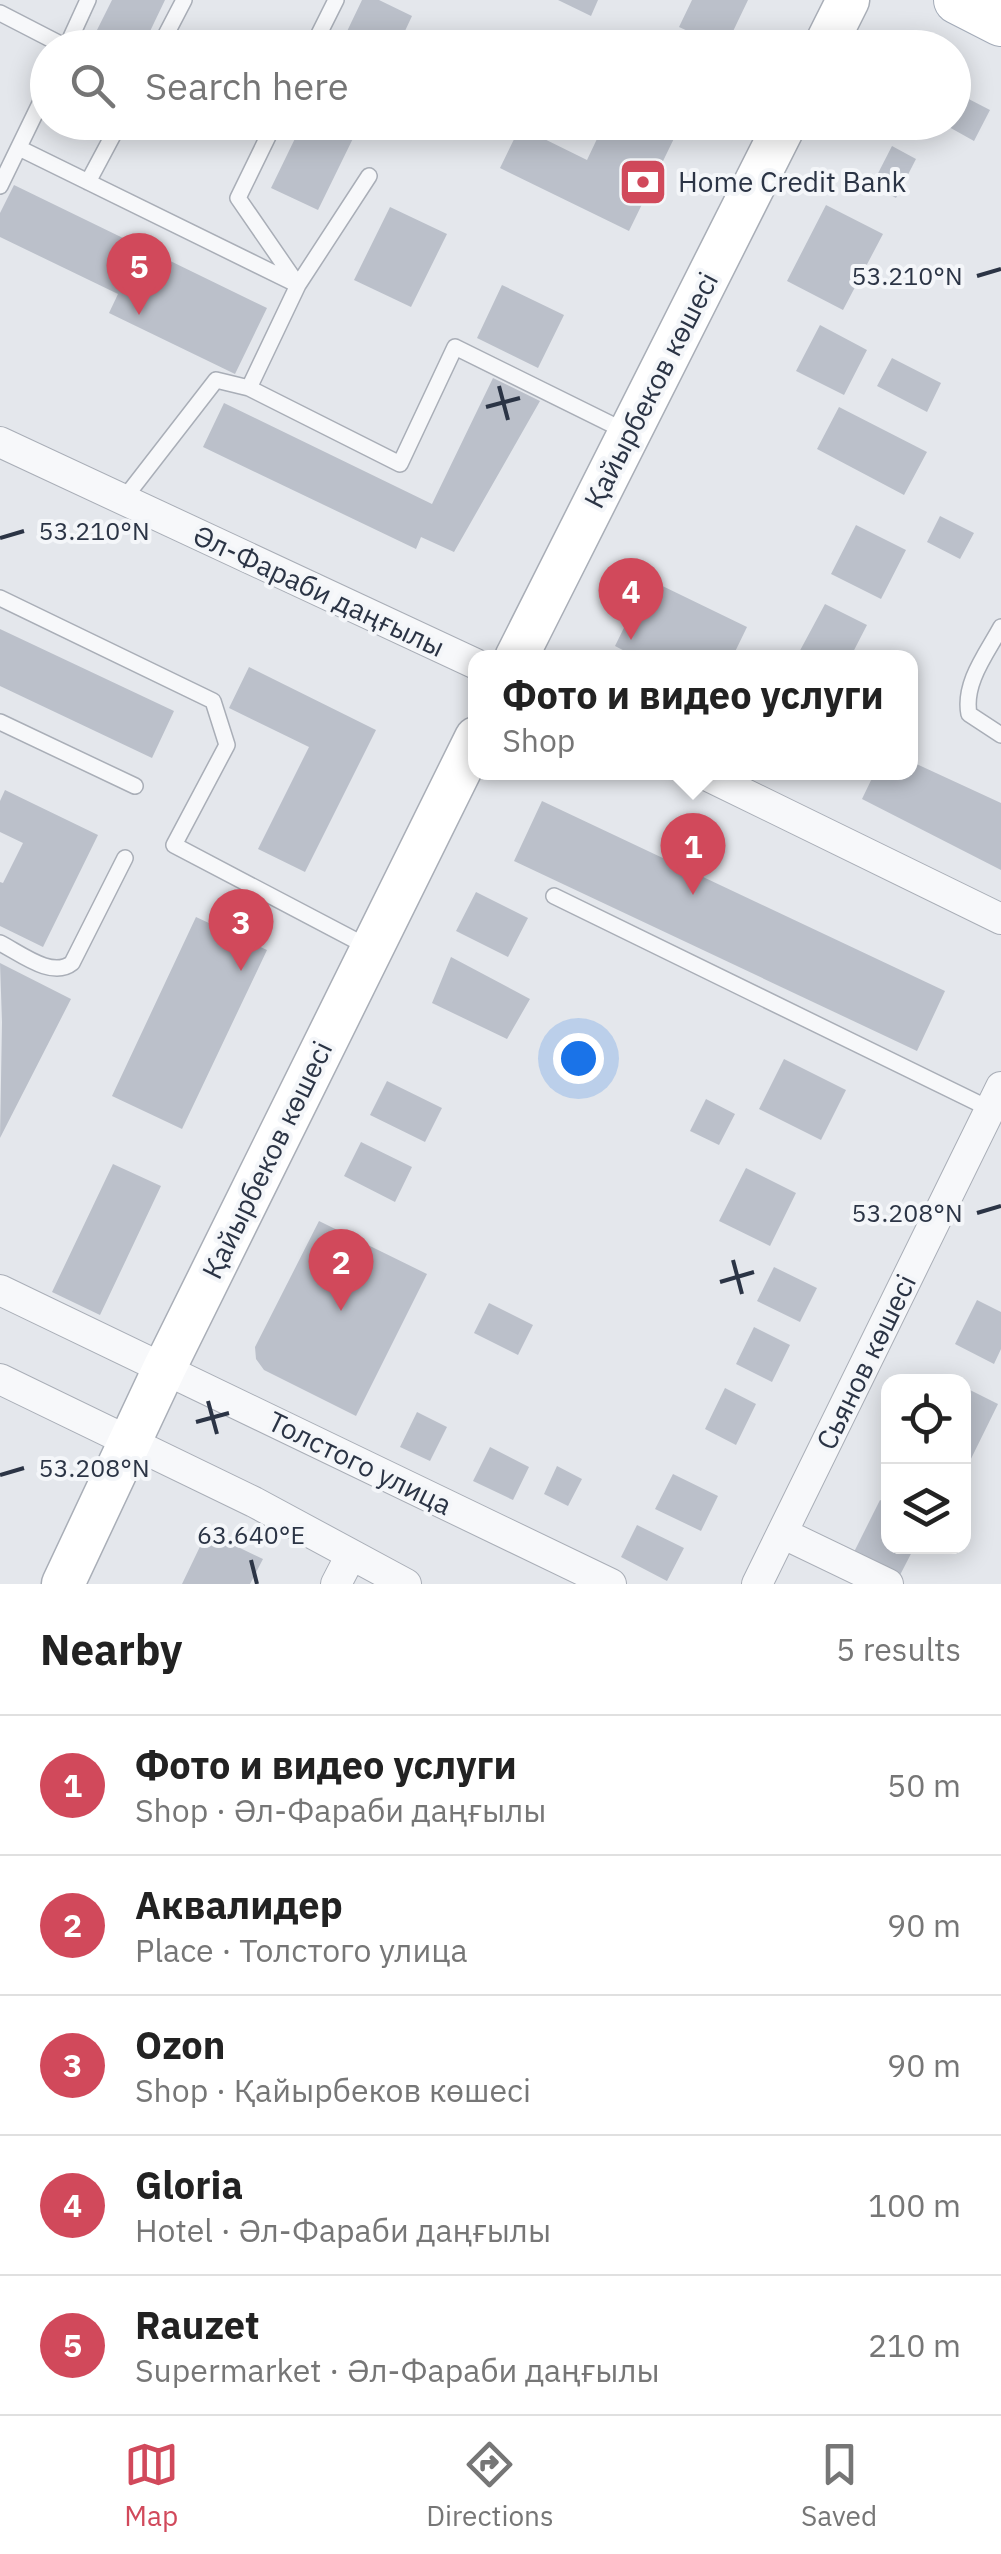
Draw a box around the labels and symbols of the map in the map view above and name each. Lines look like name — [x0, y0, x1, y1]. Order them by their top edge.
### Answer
bank icon: Home Credit Bank — [617, 156, 669, 208]
place label: Home Credit Bank — [678, 163, 907, 200]
pin: 5 — [106, 232, 172, 315]
text: 53.210°N — [851, 259, 963, 292]
street label: Қайырбеков көшесі — [575, 265, 726, 514]
text: 53.210°N — [38, 514, 150, 547]
street label: Әл-Фараби даңғылы — [187, 516, 451, 665]
pin: 4 — [598, 558, 664, 640]
pin: 1 — [660, 812, 726, 895]
pin: 3 — [208, 888, 274, 971]
your location — [553, 1033, 604, 1084]
street label: Қайырбеков көшесі — [193, 1035, 340, 1285]
text: 53.208°N — [851, 1196, 963, 1229]
pin: 2 — [308, 1228, 374, 1311]
street label: Сьянов көшесі — [807, 1268, 924, 1456]
street label: Толстого улица — [262, 1402, 458, 1523]
text: 53.208°N — [38, 1451, 150, 1484]
text: 63.640°E — [197, 1518, 305, 1551]

